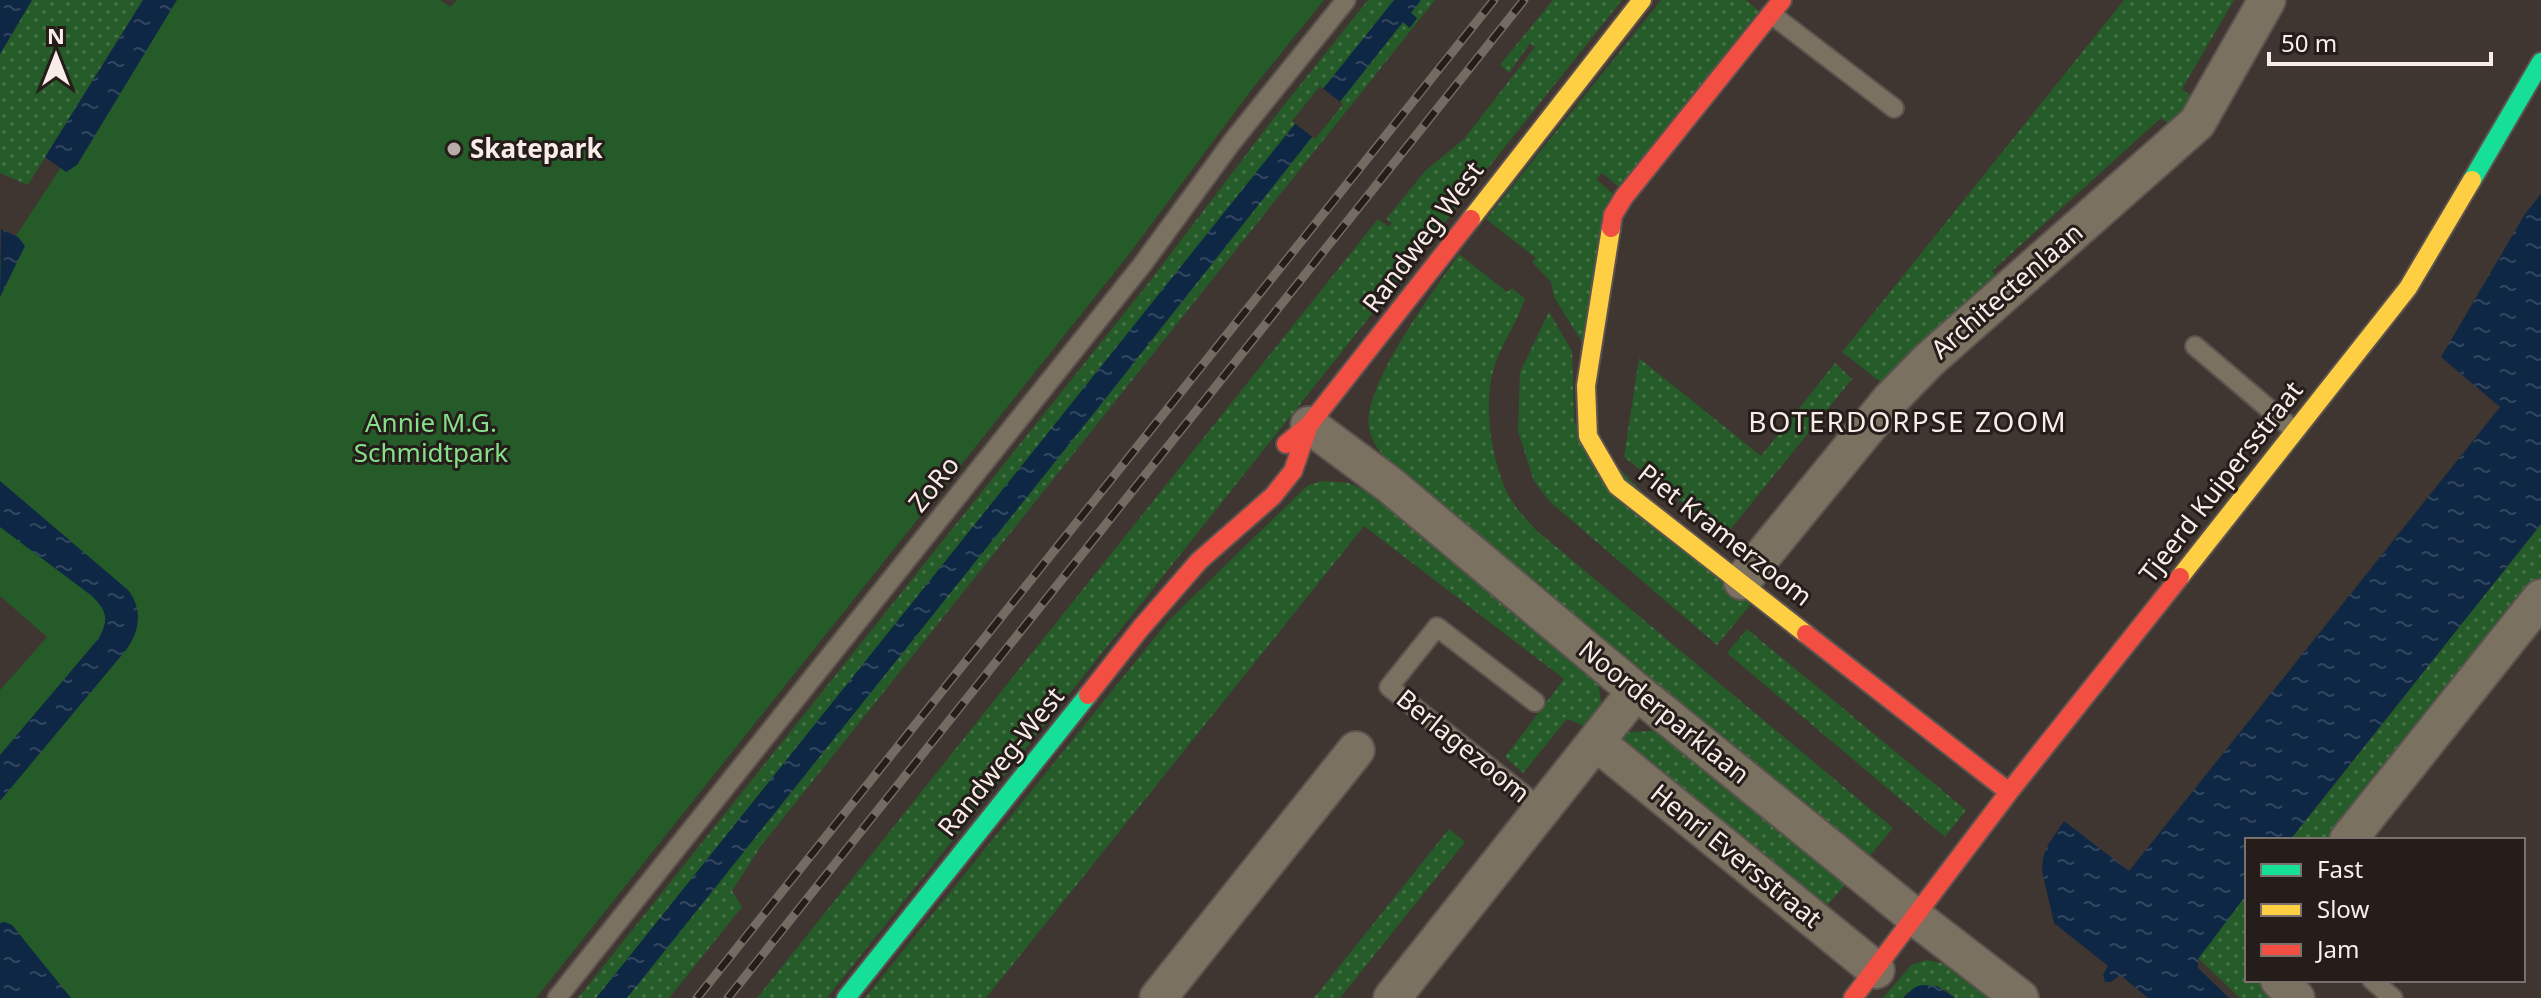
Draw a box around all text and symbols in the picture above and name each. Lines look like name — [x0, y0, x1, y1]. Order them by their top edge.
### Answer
north arrow — [16, 16, 96, 96]
scale bar — [2269, 16, 2491, 66]
text: N — [47, 20, 65, 50]
text: 50 m — [2281, 26, 2337, 59]
place label: Skatepark — [470, 130, 603, 166]
marker: Skatepark — [445, 140, 463, 158]
street label: Randweg West — [1353, 153, 1491, 319]
street label: Architectenlaan — [1923, 214, 2090, 366]
street label: Tjeerd Kuipersstraat — [2130, 373, 2310, 590]
district label: BOTERDORPSE ZOOM — [1748, 402, 2068, 440]
park label: Annie M.G. Schmidtpark — [354, 404, 508, 470]
street label: ZoRo — [900, 448, 967, 519]
street label: Piet Kramerzoom — [1631, 455, 1820, 614]
street label: Noorderparklaan — [1572, 631, 1758, 791]
street label: Randweg-West — [929, 679, 1072, 844]
street label: Berlagezoom — [1389, 680, 1538, 810]
street label: Henri Eversstraat — [1644, 775, 1830, 935]
legend — [2245, 838, 2525, 982]
text: Fast — [2317, 852, 2363, 885]
text: Slow — [2317, 892, 2369, 925]
text: Jam — [2315, 932, 2359, 965]

